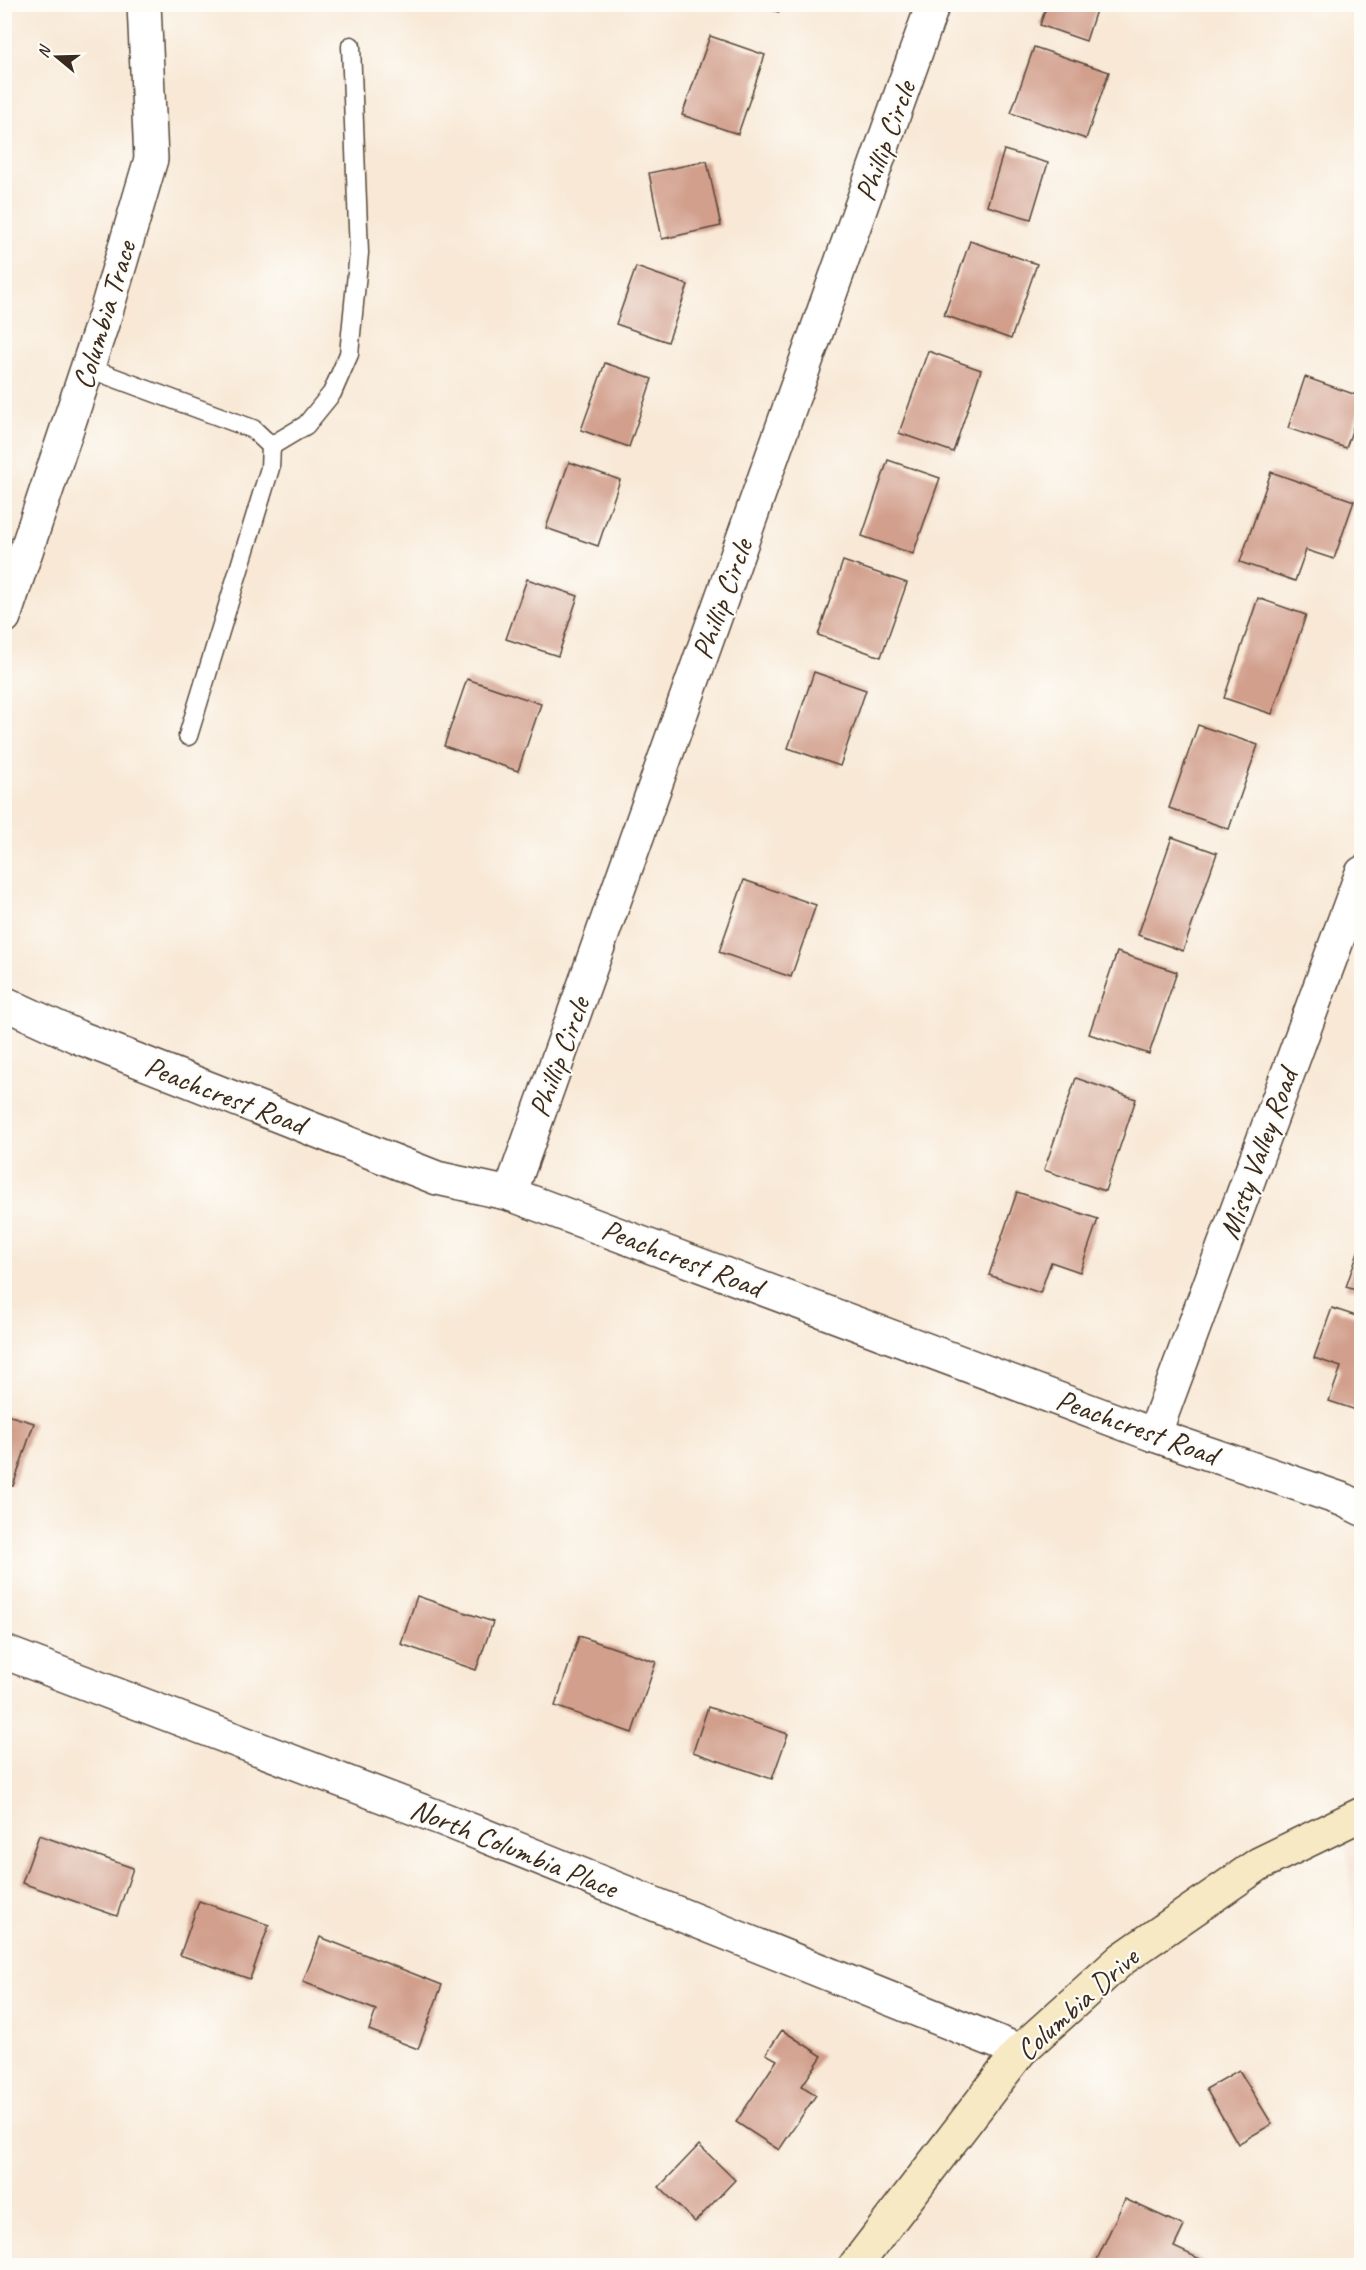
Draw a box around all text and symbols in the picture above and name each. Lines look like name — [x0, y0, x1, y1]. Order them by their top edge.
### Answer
north arrow — [27, 27, 87, 87]
text: N — [33, 42, 56, 60]
street label: Phillip Circle — [846, 74, 925, 206]
street label: Columbia Trace — [63, 234, 145, 394]
street label: Phillip Circle — [683, 532, 762, 664]
street label: Phillip Circle — [520, 990, 599, 1122]
street label: Peachcrest Road — [139, 1047, 315, 1144]
street label: Misty Valley Road — [1210, 1060, 1308, 1244]
street label: Peachcrest Road — [596, 1210, 772, 1307]
street label: Peachcrest Road — [1051, 1380, 1227, 1475]
street label: North Columbia Place — [405, 1789, 625, 1908]
street label: Columbia Drive — [1008, 1938, 1148, 2069]

